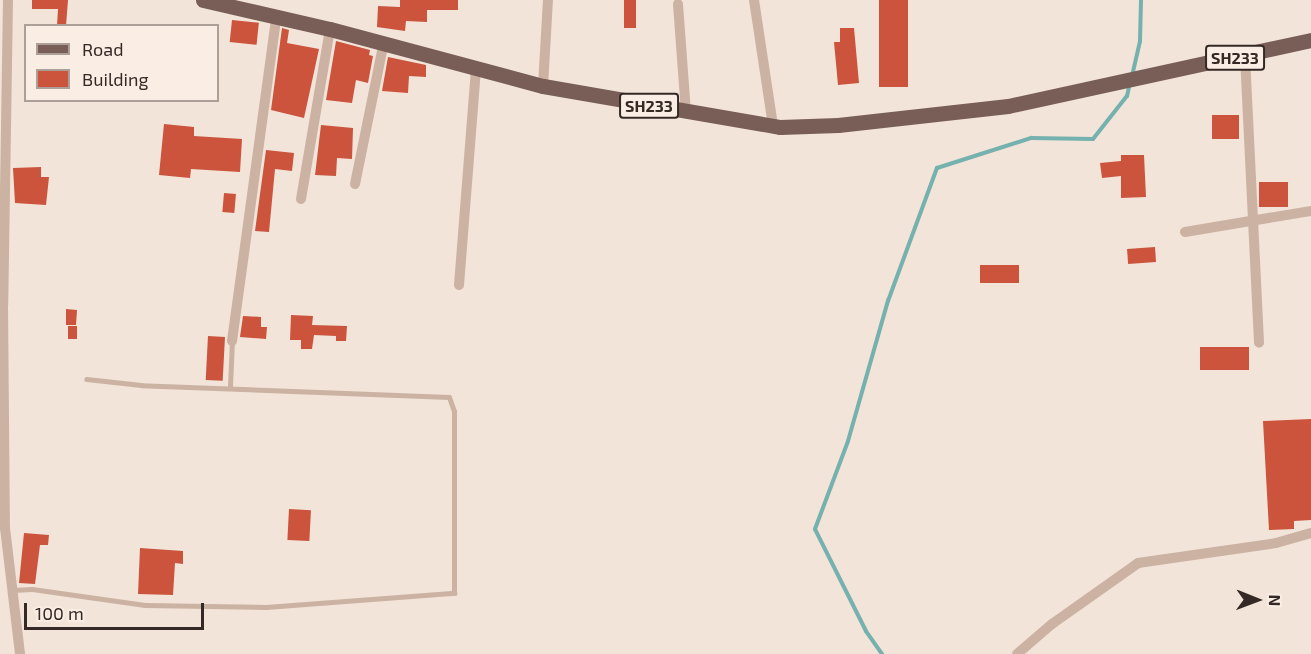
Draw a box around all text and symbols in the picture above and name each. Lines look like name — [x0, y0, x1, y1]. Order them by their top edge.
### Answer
legend — [24, 24, 219, 102]
text: Road — [82, 38, 123, 60]
road number: SH233 — [1205, 45, 1265, 71]
text: Building — [82, 68, 149, 90]
road number: SH233 — [619, 93, 679, 119]
north arrow — [1227, 570, 1287, 630]
scale bar — [27, 591, 207, 629]
text: N — [1266, 594, 1285, 606]
text: 100 m — [35, 602, 84, 624]

